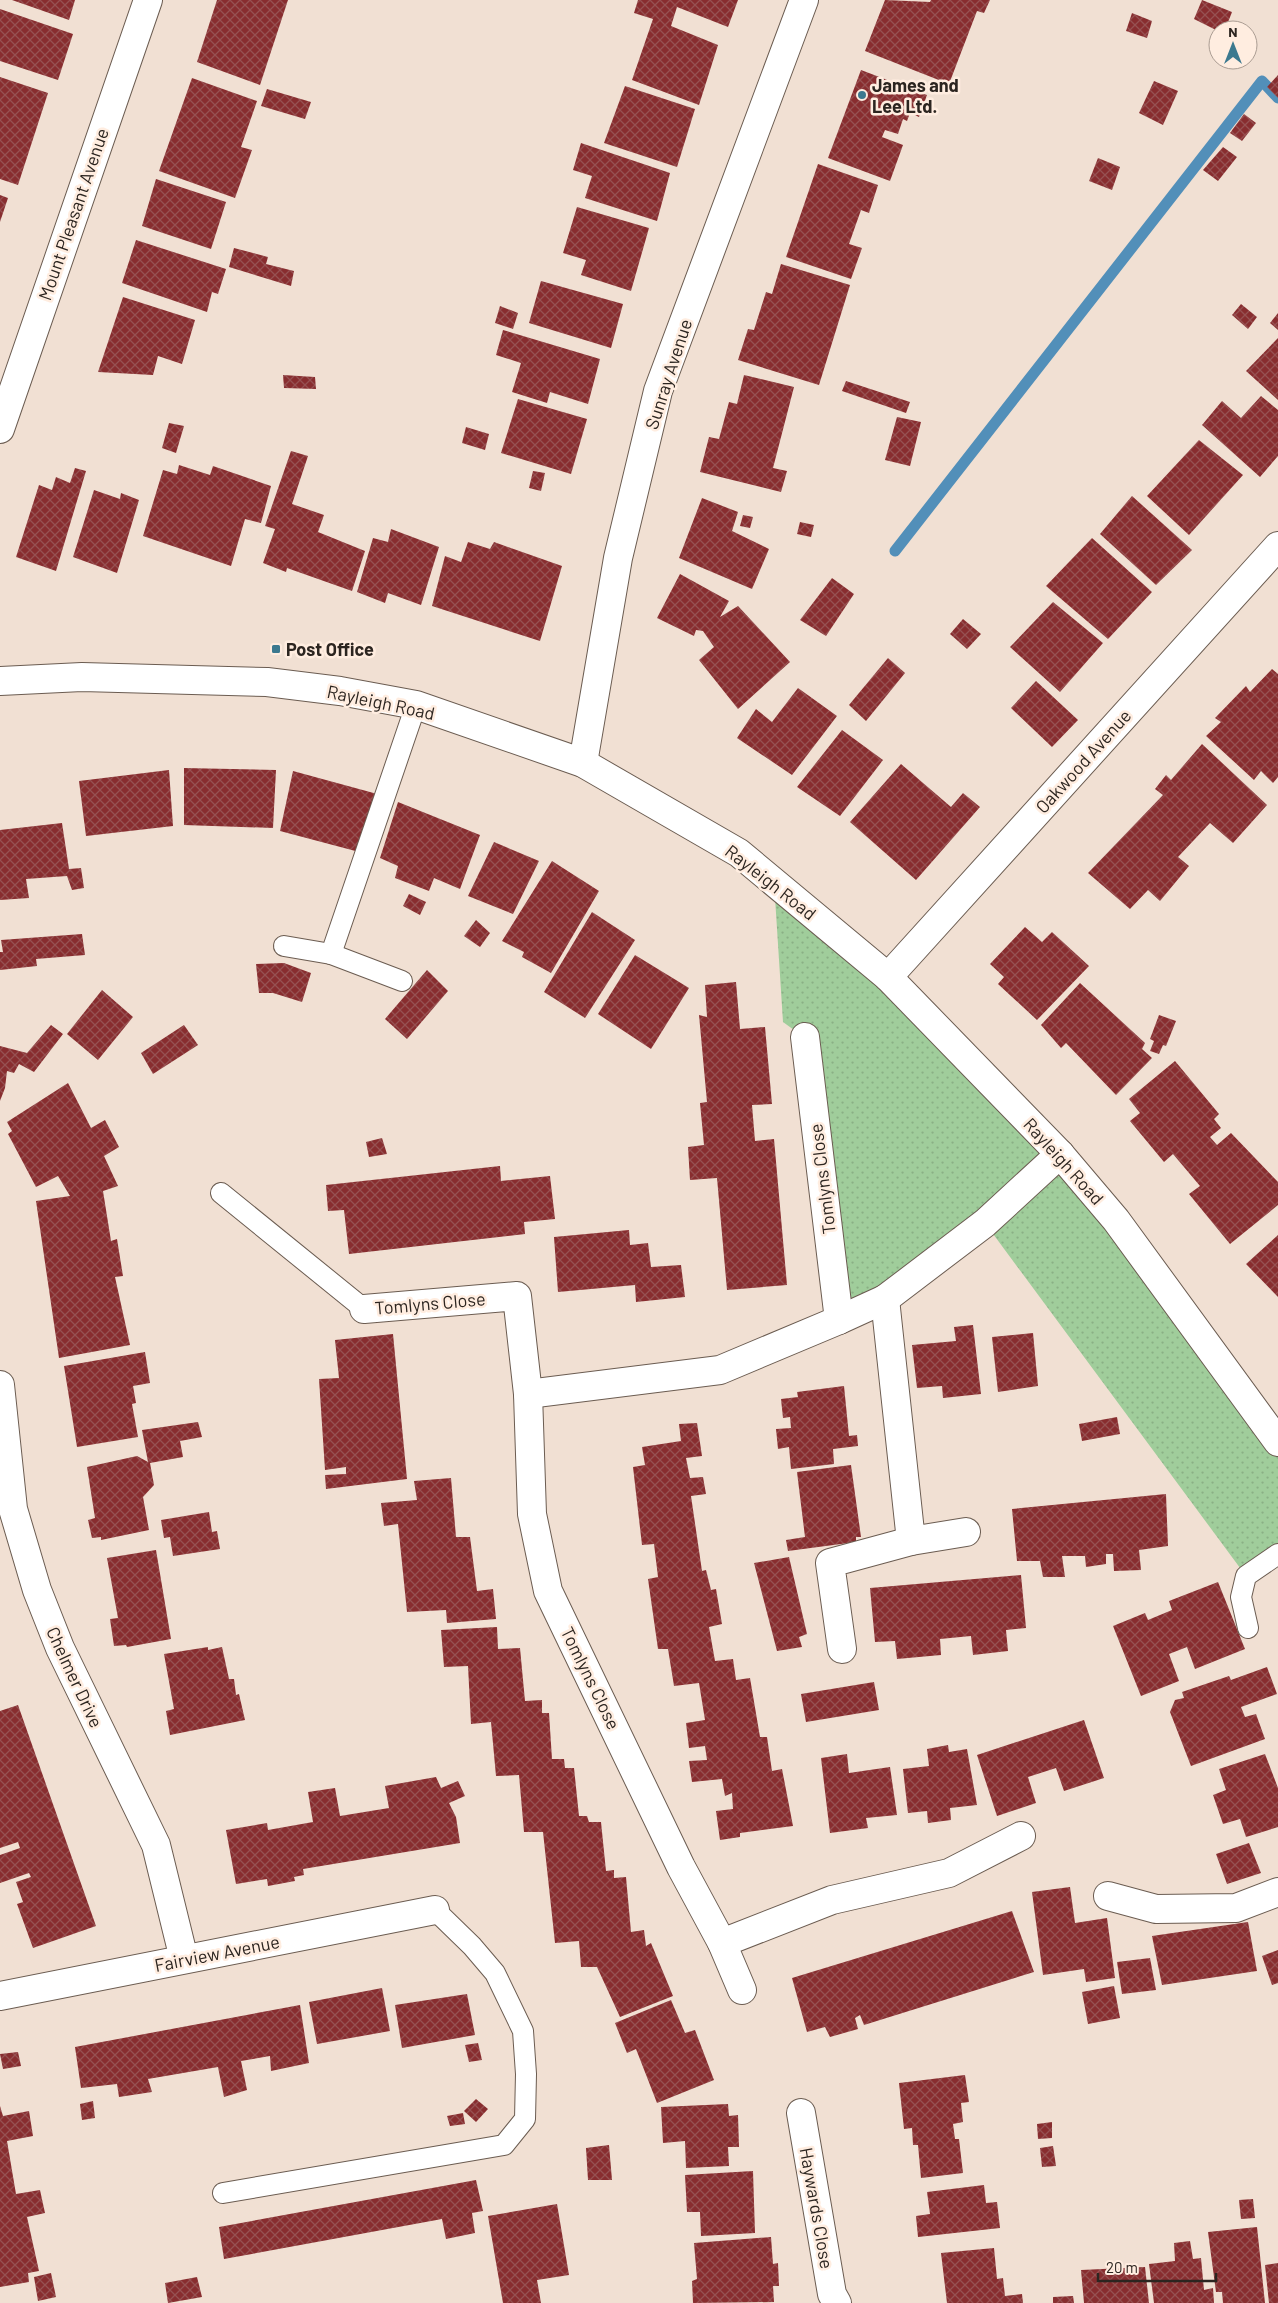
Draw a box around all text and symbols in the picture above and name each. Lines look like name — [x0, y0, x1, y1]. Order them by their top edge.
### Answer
north arrow — [1208, 20, 1258, 70]
text: N — [1228, 23, 1238, 40]
place label: James and Lee Ltd. — [872, 74, 959, 117]
marker: James and Lee Ltd. — [856, 89, 868, 101]
street label: Mount Pleasant Avenue — [33, 125, 113, 303]
street label: Sunray Avenue — [640, 316, 696, 432]
place label: Post Office — [286, 638, 374, 660]
marker: Post Office — [270, 643, 282, 655]
street label: Rayleigh Road — [325, 680, 437, 724]
street label: Oakwood Avenue — [1031, 705, 1135, 817]
street label: Rayleigh Road — [721, 840, 821, 924]
street label: Rayleigh Road — [1019, 1113, 1109, 1209]
street label: Tomlyns Close — [804, 1122, 840, 1236]
street label: Tomlyns Close — [374, 1287, 486, 1319]
street label: Chelmer Drive — [42, 1623, 108, 1731]
street label: Tomlyns Close — [557, 1623, 625, 1733]
street label: Fairview Avenue — [153, 1930, 281, 1976]
street label: Haywards Close — [796, 2146, 838, 2270]
scale bar — [1098, 2250, 1216, 2282]
text: 20 m — [1106, 2258, 1138, 2276]

